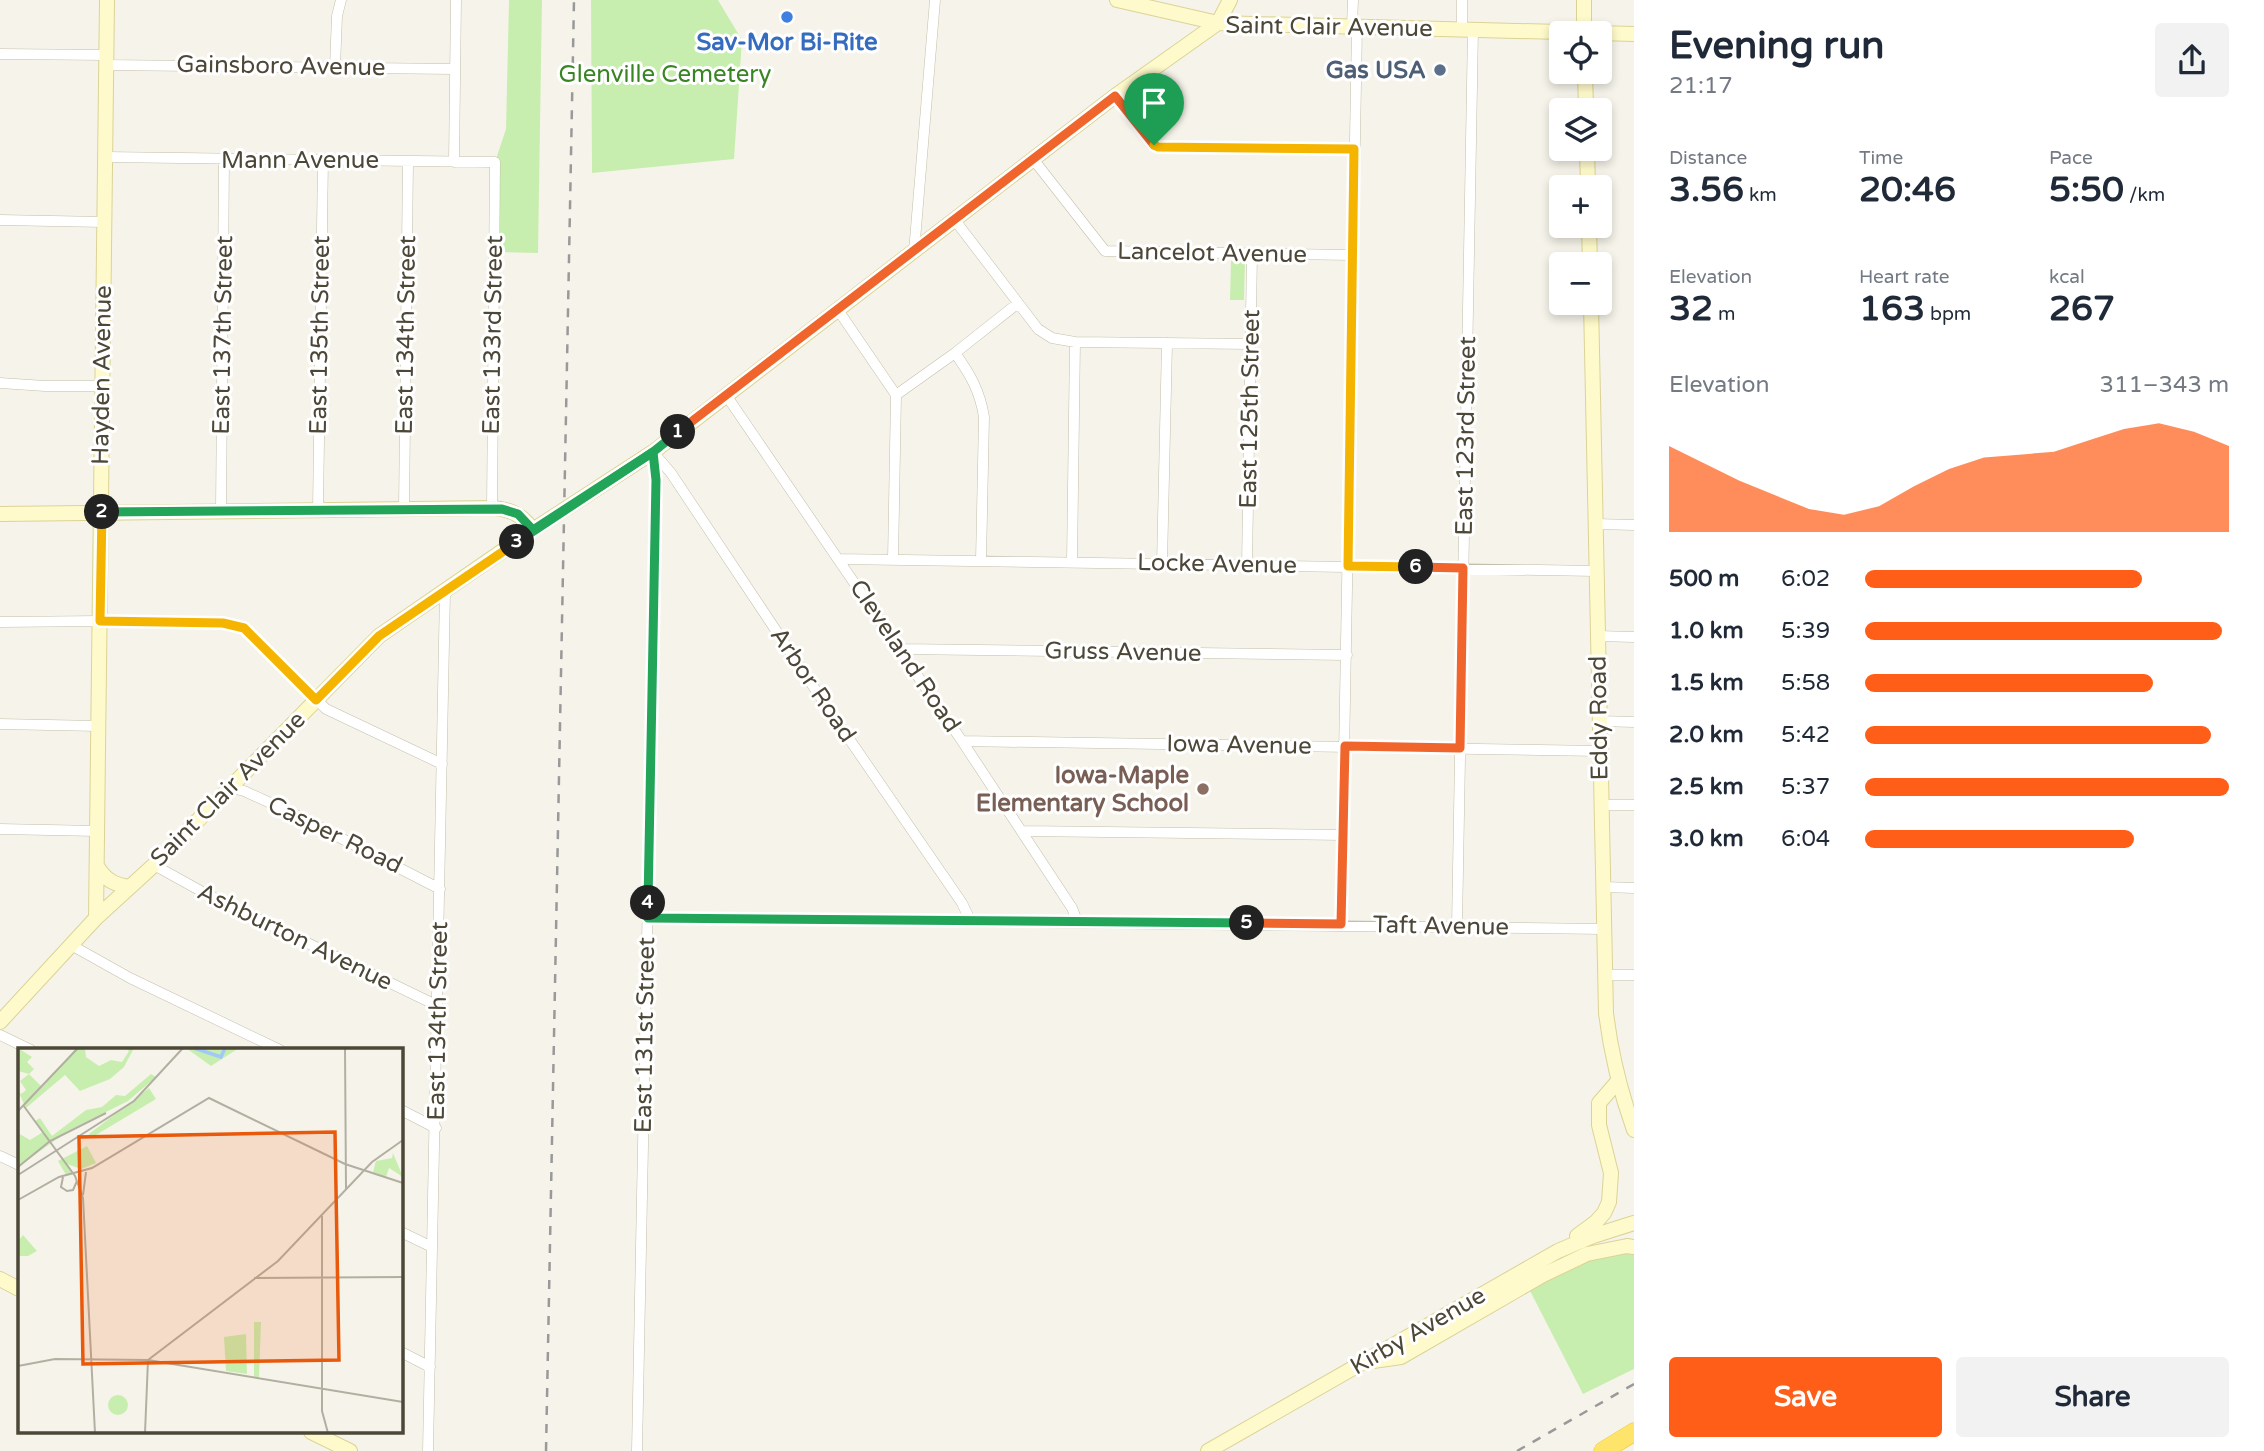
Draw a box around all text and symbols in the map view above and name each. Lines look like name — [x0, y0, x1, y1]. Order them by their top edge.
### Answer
marker: Sav-Mor Bi-Rite — [779, 9, 795, 25]
street label: Saint Clair Avenue — [1225, 11, 1433, 43]
map controls — [1549, 21, 1612, 315]
button: locate — [1549, 21, 1612, 84]
text: Evening run — [1669, 23, 1884, 69]
button: share — [2155, 23, 2229, 97]
place label: Sav-Mor Bi-Rite — [696, 28, 878, 57]
street label: Gainsboro Avenue — [176, 50, 386, 82]
place label: Gas USA — [1326, 56, 1426, 85]
park label: Glenville Cemetery — [559, 60, 771, 89]
marker: Gas USA — [1432, 62, 1448, 78]
text: 21:17 — [1669, 72, 1733, 100]
pin — [1124, 73, 1184, 145]
icon: arrive — [1135, 84, 1173, 122]
button: layers — [1549, 98, 1612, 161]
street label: Mann Avenue — [221, 146, 379, 175]
text: Distance — [1669, 147, 1747, 169]
text: Time — [1859, 147, 1903, 169]
text: Pace — [2049, 147, 2093, 169]
text: 3.56 — [1669, 169, 1744, 211]
text: 20:46 — [1859, 169, 1956, 211]
text: 5:50 — [2049, 169, 2124, 211]
button: + — [1549, 175, 1612, 238]
text: km — [1744, 184, 1777, 206]
text: /km — [2124, 184, 2165, 206]
street label: East 137th Street — [207, 235, 239, 435]
street label: East 135th Street — [304, 235, 336, 435]
street label: East 134th Street — [390, 235, 422, 435]
street label: East 133rd Street — [477, 235, 509, 435]
street label: Lancelot Avenue — [1117, 237, 1307, 269]
button: − — [1549, 252, 1612, 315]
text: Elevation — [1669, 266, 1752, 288]
text: Heart rate — [1859, 266, 1950, 288]
text: kcal — [2049, 266, 2085, 288]
street label: Hayden Avenue — [86, 285, 118, 465]
text: 32 — [1669, 288, 1713, 330]
text: 163 — [1859, 288, 1925, 330]
text: 267 — [2049, 288, 2115, 330]
text: m — [1713, 303, 1735, 325]
text: bpm — [1925, 303, 1971, 325]
street label: East 125th Street — [1234, 309, 1266, 509]
street label: East 123rd Street — [1450, 336, 1482, 536]
text: Elevation — [1669, 371, 1770, 399]
text: 311–343 m — [2100, 371, 2229, 399]
pin: 1 — [660, 414, 696, 450]
text: 1 — [672, 420, 683, 442]
pin: 2 — [84, 494, 119, 530]
text: 2 — [96, 500, 107, 522]
pin: 3 — [500, 524, 534, 560]
text: 3 — [511, 530, 522, 552]
street label: Locke Avenue — [1137, 548, 1297, 580]
pin: 6 — [1398, 550, 1434, 584]
text: 6 — [1410, 555, 1421, 577]
text: 500 m — [1669, 565, 1739, 593]
text: 6:02 — [1781, 565, 1830, 593]
street label: Cleveland Road — [843, 574, 967, 738]
text: 1.0 km — [1669, 617, 1744, 645]
text: 5:39 — [1781, 617, 1830, 645]
street label: Arbor Road — [764, 622, 862, 748]
street label: Gruss Avenue — [1044, 636, 1202, 668]
street label: Eddy Road — [1583, 655, 1615, 781]
text: 1.5 km — [1669, 669, 1744, 697]
text: 5:58 — [1781, 669, 1830, 697]
street label: Saint Clair Avenue — [144, 705, 312, 873]
text: 2.0 km — [1669, 721, 1744, 749]
text: 5:42 — [1781, 721, 1830, 749]
street label: Iowa Avenue — [1166, 729, 1312, 761]
place label: Iowa-Maple Elementary School — [976, 761, 1189, 818]
text: 2.5 km — [1669, 773, 1744, 801]
text: 5:37 — [1781, 773, 1830, 801]
marker: Iowa-Maple Elementary School — [1195, 781, 1211, 797]
street label: Casper Road — [263, 790, 407, 880]
text: 3.0 km — [1669, 825, 1744, 853]
text: 6:04 — [1781, 825, 1830, 853]
street label: Ashburton Avenue — [193, 877, 397, 997]
pin: 4 — [630, 886, 666, 920]
text: 4 — [642, 891, 653, 913]
pin: 5 — [1230, 906, 1264, 940]
street label: Taft Avenue — [1373, 910, 1509, 942]
text: 5 — [1241, 911, 1252, 933]
street label: East 134th Street — [422, 921, 454, 1121]
street label: East 131st Street — [629, 937, 661, 1133]
inset map — [18, 1048, 402, 1434]
street label: Kirby Avenue — [1345, 1281, 1491, 1381]
button: Save — [1669, 1357, 1942, 1437]
button: Share — [1956, 1357, 2229, 1437]

